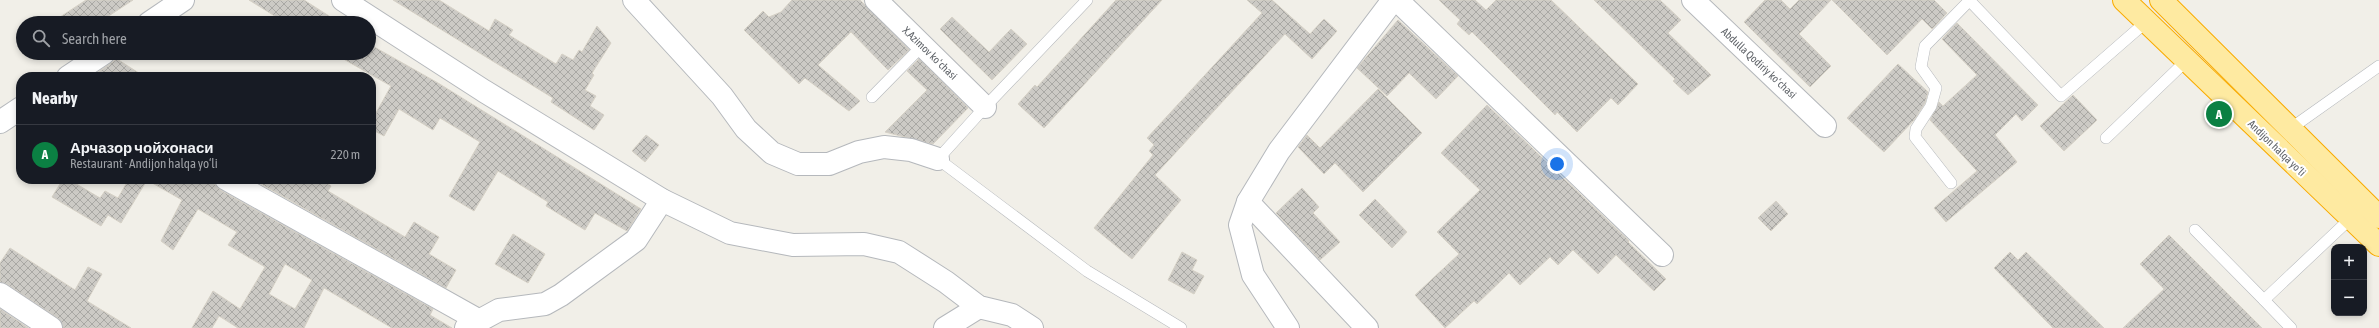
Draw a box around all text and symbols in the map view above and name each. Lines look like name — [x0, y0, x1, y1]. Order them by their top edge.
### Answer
search box — [16, 16, 376, 60]
street label: X.Azimov koʻchasi — [900, 24, 960, 82]
street label: Abdulla Qodiriy koʻchasi — [1719, 25, 1799, 101]
icon: search — [30, 27, 52, 49]
text: Search here — [62, 30, 127, 47]
text: Nearby — [32, 88, 78, 108]
pin: A — [2206, 99, 2232, 129]
street label: Andijon halqa yo‘li — [2246, 118, 2308, 178]
text: Арчазор чойхонаси — [70, 139, 214, 156]
text: A — [42, 147, 48, 162]
text: 220 m — [331, 147, 360, 162]
your location — [1547, 154, 1567, 174]
text: Restaurant · Andijon halqa yo‘li — [70, 156, 218, 171]
map controls — [2331, 244, 2367, 316]
button: + — [2331, 244, 2367, 280]
button: − — [2331, 280, 2367, 316]

